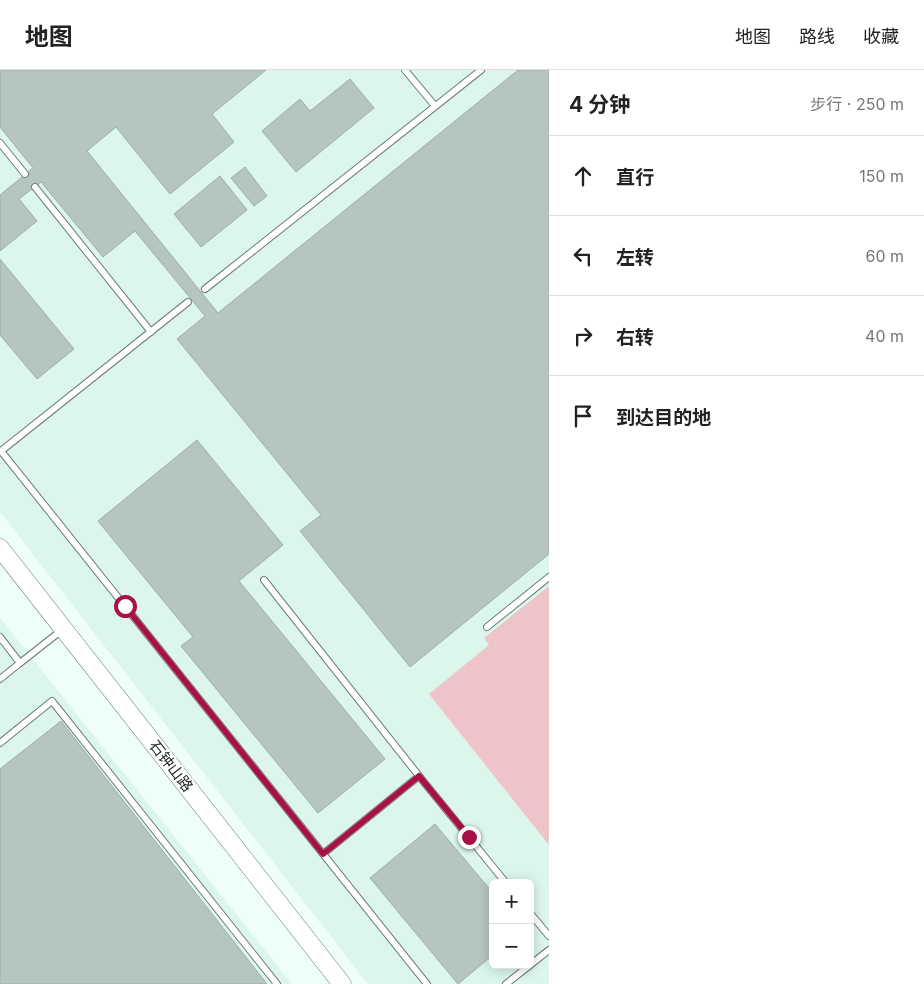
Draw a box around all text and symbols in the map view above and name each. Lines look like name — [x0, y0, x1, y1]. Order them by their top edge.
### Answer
text: 地图 — [25, 22, 73, 51]
text: 地图 — [735, 26, 771, 47]
text: 路线 — [799, 26, 835, 47]
text: 收藏 — [863, 26, 899, 47]
text: 4 分钟 — [569, 92, 630, 117]
text: 步行 · 250 m — [810, 94, 904, 114]
icon: ahead — [569, 162, 597, 190]
text: 直行 — [616, 166, 654, 189]
text: 150 m — [859, 166, 904, 186]
icon: left — [569, 242, 597, 270]
text: 左转 — [616, 246, 654, 269]
text: 60 m — [865, 246, 904, 266]
icon: right — [569, 322, 597, 350]
text: 右转 — [616, 326, 654, 349]
text: 40 m — [865, 326, 904, 346]
icon: arrive — [569, 402, 597, 430]
text: 到达目的地 — [616, 406, 711, 429]
route start — [114, 595, 137, 618]
street label: 石钟山路 — [145, 736, 197, 795]
route end — [458, 826, 481, 849]
map controls — [489, 879, 534, 969]
button: + — [489, 879, 534, 924]
button: − — [489, 924, 534, 969]

